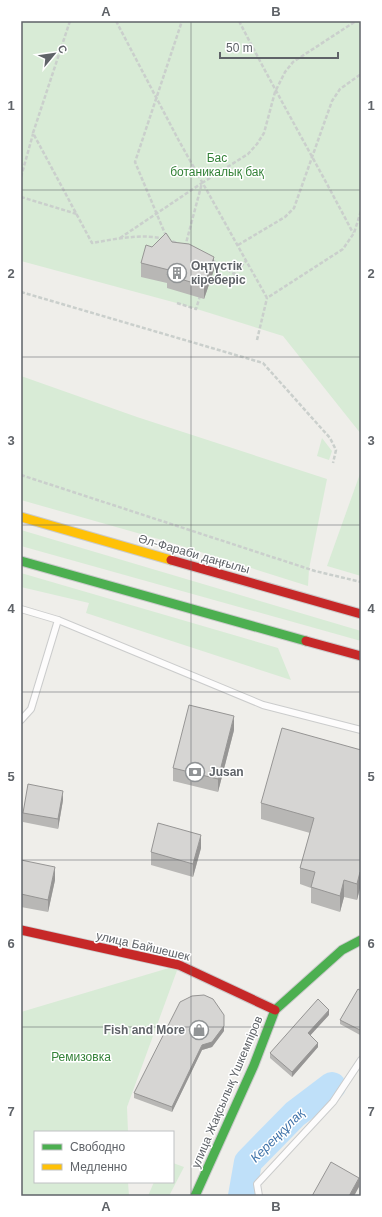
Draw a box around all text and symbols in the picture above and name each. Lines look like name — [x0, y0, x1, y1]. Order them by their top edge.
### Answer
text: A — [101, 4, 111, 19]
text: B — [271, 4, 281, 19]
north arrow — [34, 34, 74, 74]
scale bar — [220, 34, 338, 60]
text: 50 m — [226, 41, 253, 55]
text: С — [56, 43, 70, 56]
text: 1 — [7, 98, 15, 113]
text: 1 — [367, 98, 375, 113]
park label: Бас ботаникалық бақ — [170, 151, 265, 179]
place label: Оңтүстік кіреберіс — [191, 259, 246, 287]
building icon: Оңтүстік кіреберіс — [166, 262, 188, 284]
text: 2 — [7, 266, 15, 281]
text: 2 — [367, 266, 375, 281]
text: 3 — [7, 433, 15, 448]
text: 3 — [367, 433, 375, 448]
street label: Әл-Фараби даңғылы — [137, 531, 251, 577]
text: 4 — [7, 601, 15, 616]
text: 4 — [367, 601, 375, 616]
bank icon: Jusan — [184, 761, 206, 783]
place label: Jusan — [209, 765, 244, 779]
text: 5 — [7, 769, 15, 784]
text: 5 — [367, 769, 375, 784]
street label: улица Байшешек — [95, 928, 192, 964]
text: 6 — [7, 936, 15, 951]
text: 6 — [367, 936, 375, 951]
street label: улица Жақсылық Үшкемпіров — [189, 1014, 265, 1170]
shop icon: Fish and More — [188, 1019, 210, 1041]
place label: Fish and More — [104, 1023, 185, 1037]
park label: Ремизовка — [51, 1050, 111, 1064]
text: 7 — [7, 1104, 15, 1119]
text: 7 — [367, 1104, 375, 1119]
water label: Кереңқұлақ — [247, 1105, 308, 1165]
legend — [34, 1131, 174, 1183]
text: Свободно — [70, 1140, 125, 1154]
text: Медленно — [70, 1160, 127, 1174]
text: A — [101, 1199, 111, 1214]
text: B — [271, 1199, 281, 1214]

